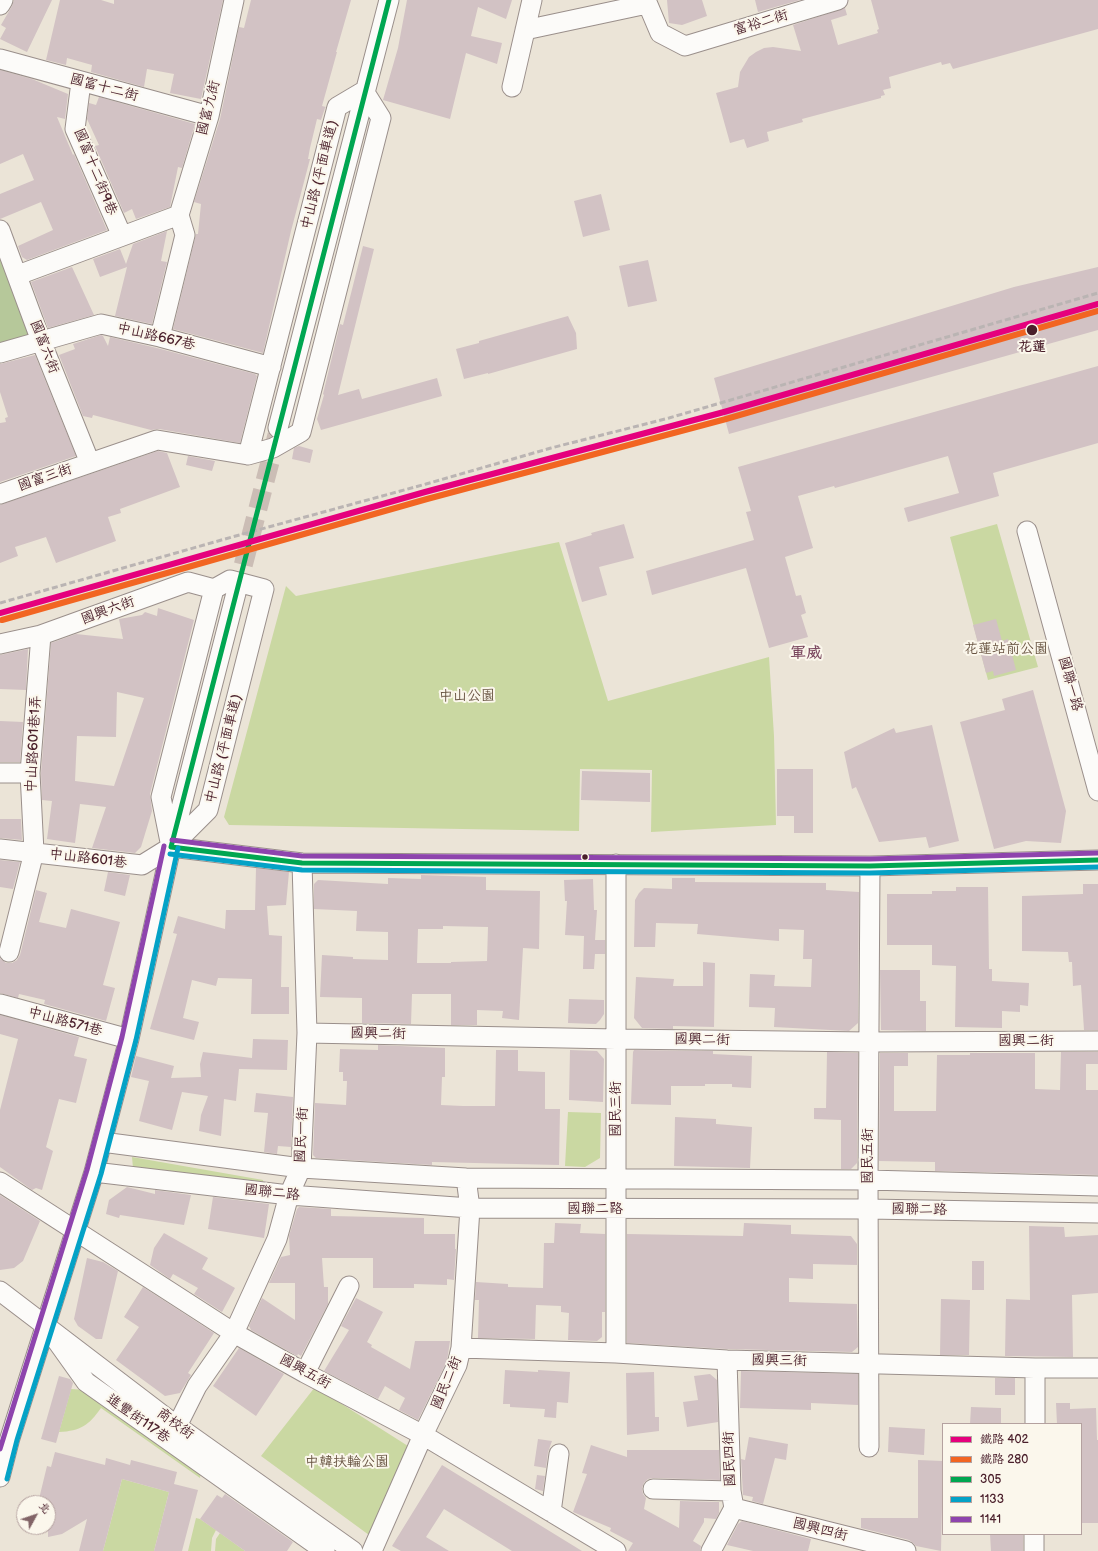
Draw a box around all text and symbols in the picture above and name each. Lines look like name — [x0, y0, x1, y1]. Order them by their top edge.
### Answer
street label: 富裕二街 — [732, 7, 790, 39]
street label: 國富十二街 — [68, 71, 140, 105]
street label: 國富九街 — [194, 79, 224, 137]
street label: 中山路 (平面車道) — [298, 119, 342, 231]
street label: 國富十二街9巷 — [70, 126, 120, 218]
street label: 國富六街 — [26, 318, 62, 376]
street label: 中山路667巷 — [115, 320, 197, 354]
marker: 花蓮 — [1025, 323, 1039, 337]
place label: 花蓮 — [1018, 339, 1046, 355]
street label: 國富三街 — [16, 461, 74, 495]
street label: 國興六街 — [79, 594, 137, 628]
park label: 花蓮站前公園 — [964, 641, 1048, 657]
district label: 軍威 — [790, 644, 822, 664]
street label: 國聯一路 — [1055, 655, 1085, 713]
park label: 中山公園 — [439, 688, 495, 704]
street label: 中山路 (平面車道) — [202, 693, 246, 805]
street label: 中山路601巷1弄 — [23, 695, 45, 793]
street label: 中山路601巷 — [48, 846, 128, 872]
unlabelled marker — [580, 852, 590, 862]
street label: 中山路571巷 — [26, 1004, 104, 1040]
street label: 國興二街 — [350, 1025, 406, 1043]
street label: 國興二街 — [674, 1031, 730, 1049]
street label: 國興二街 — [998, 1033, 1054, 1049]
street label: 國民三街 — [608, 1081, 624, 1137]
street label: 國民一街 — [292, 1107, 312, 1163]
street label: 國民五街 — [860, 1128, 876, 1184]
street label: 國聯二路 — [243, 1182, 301, 1204]
street label: 國聯二路 — [567, 1201, 623, 1217]
street label: 國聯二路 — [891, 1201, 947, 1219]
street label: 國興五街 — [276, 1351, 334, 1393]
street label: 國興三街 — [751, 1352, 807, 1370]
street label: 國民二街 — [428, 1354, 466, 1412]
street label: 進豐街117巷 — [103, 1391, 173, 1447]
street label: 商校街 — [153, 1405, 197, 1443]
legend — [942, 1423, 1082, 1535]
street label: 國民四街 — [721, 1431, 739, 1487]
text: 鐵路 402 — [980, 1432, 1029, 1447]
text: 鐵路 280 — [980, 1452, 1028, 1467]
park label: 中韓扶輪公園 — [305, 1454, 389, 1470]
text: 305 — [980, 1472, 1001, 1487]
text: 1133 — [980, 1492, 1004, 1507]
north arrow — [16, 1495, 56, 1535]
text: 北 — [36, 1499, 53, 1516]
text: 1141 — [980, 1512, 1001, 1527]
street label: 國興四街 — [791, 1515, 849, 1545]

